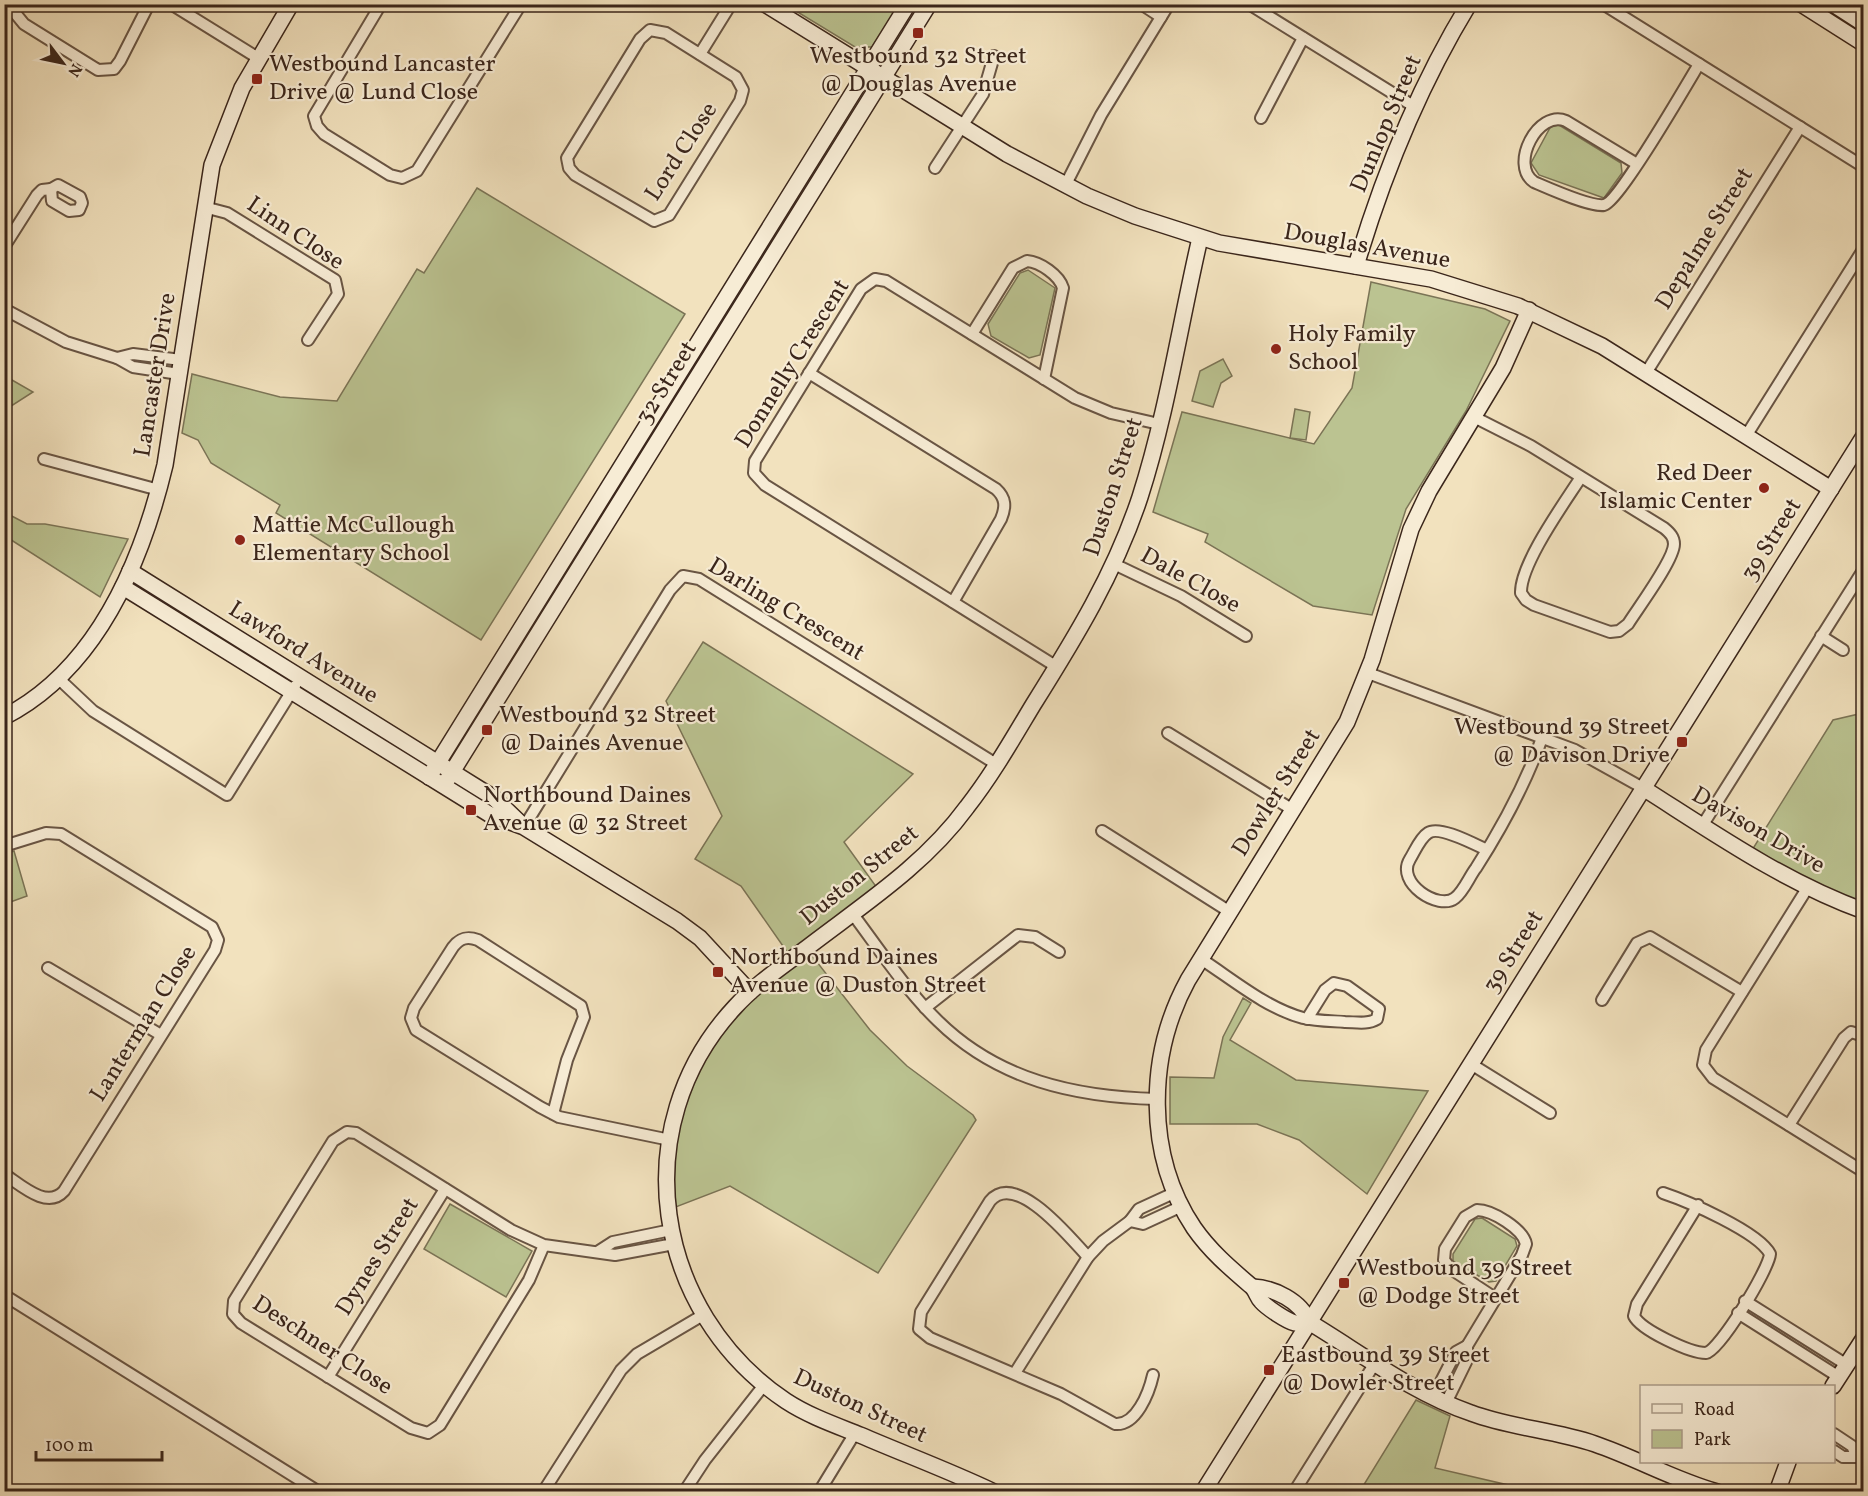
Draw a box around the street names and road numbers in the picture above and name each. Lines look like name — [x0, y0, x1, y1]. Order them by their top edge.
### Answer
street label: Dunlop Street — [1343, 50, 1431, 198]
street label: Lord Close — [637, 96, 727, 208]
street label: Depalme Street — [1648, 161, 1762, 317]
street label: Linn Close — [239, 189, 351, 279]
street label: Douglas Avenue — [1281, 216, 1453, 278]
street label: Donnelly Crescent — [727, 273, 859, 455]
street label: Lancaster Drive — [126, 291, 186, 459]
street label: 32 Street — [628, 335, 706, 431]
street label: Duston Street — [1076, 413, 1152, 561]
street label: 39 Street — [1733, 492, 1811, 588]
street label: Dale Close — [1134, 539, 1246, 623]
street label: Darling Crescent — [701, 550, 871, 670]
street label: Lawford Avenue — [221, 593, 385, 713]
street label: Dowler Street — [1224, 723, 1330, 863]
street label: Davison Drive — [1685, 779, 1831, 883]
street label: Duston Street — [793, 817, 927, 935]
street label: 39 Street — [1475, 904, 1553, 1000]
street label: Lanterman Close — [82, 939, 206, 1109]
street label: Dynes Street — [328, 1191, 428, 1323]
street label: Deschner Close — [245, 1288, 399, 1404]
street label: Duston Street — [787, 1361, 933, 1453]

